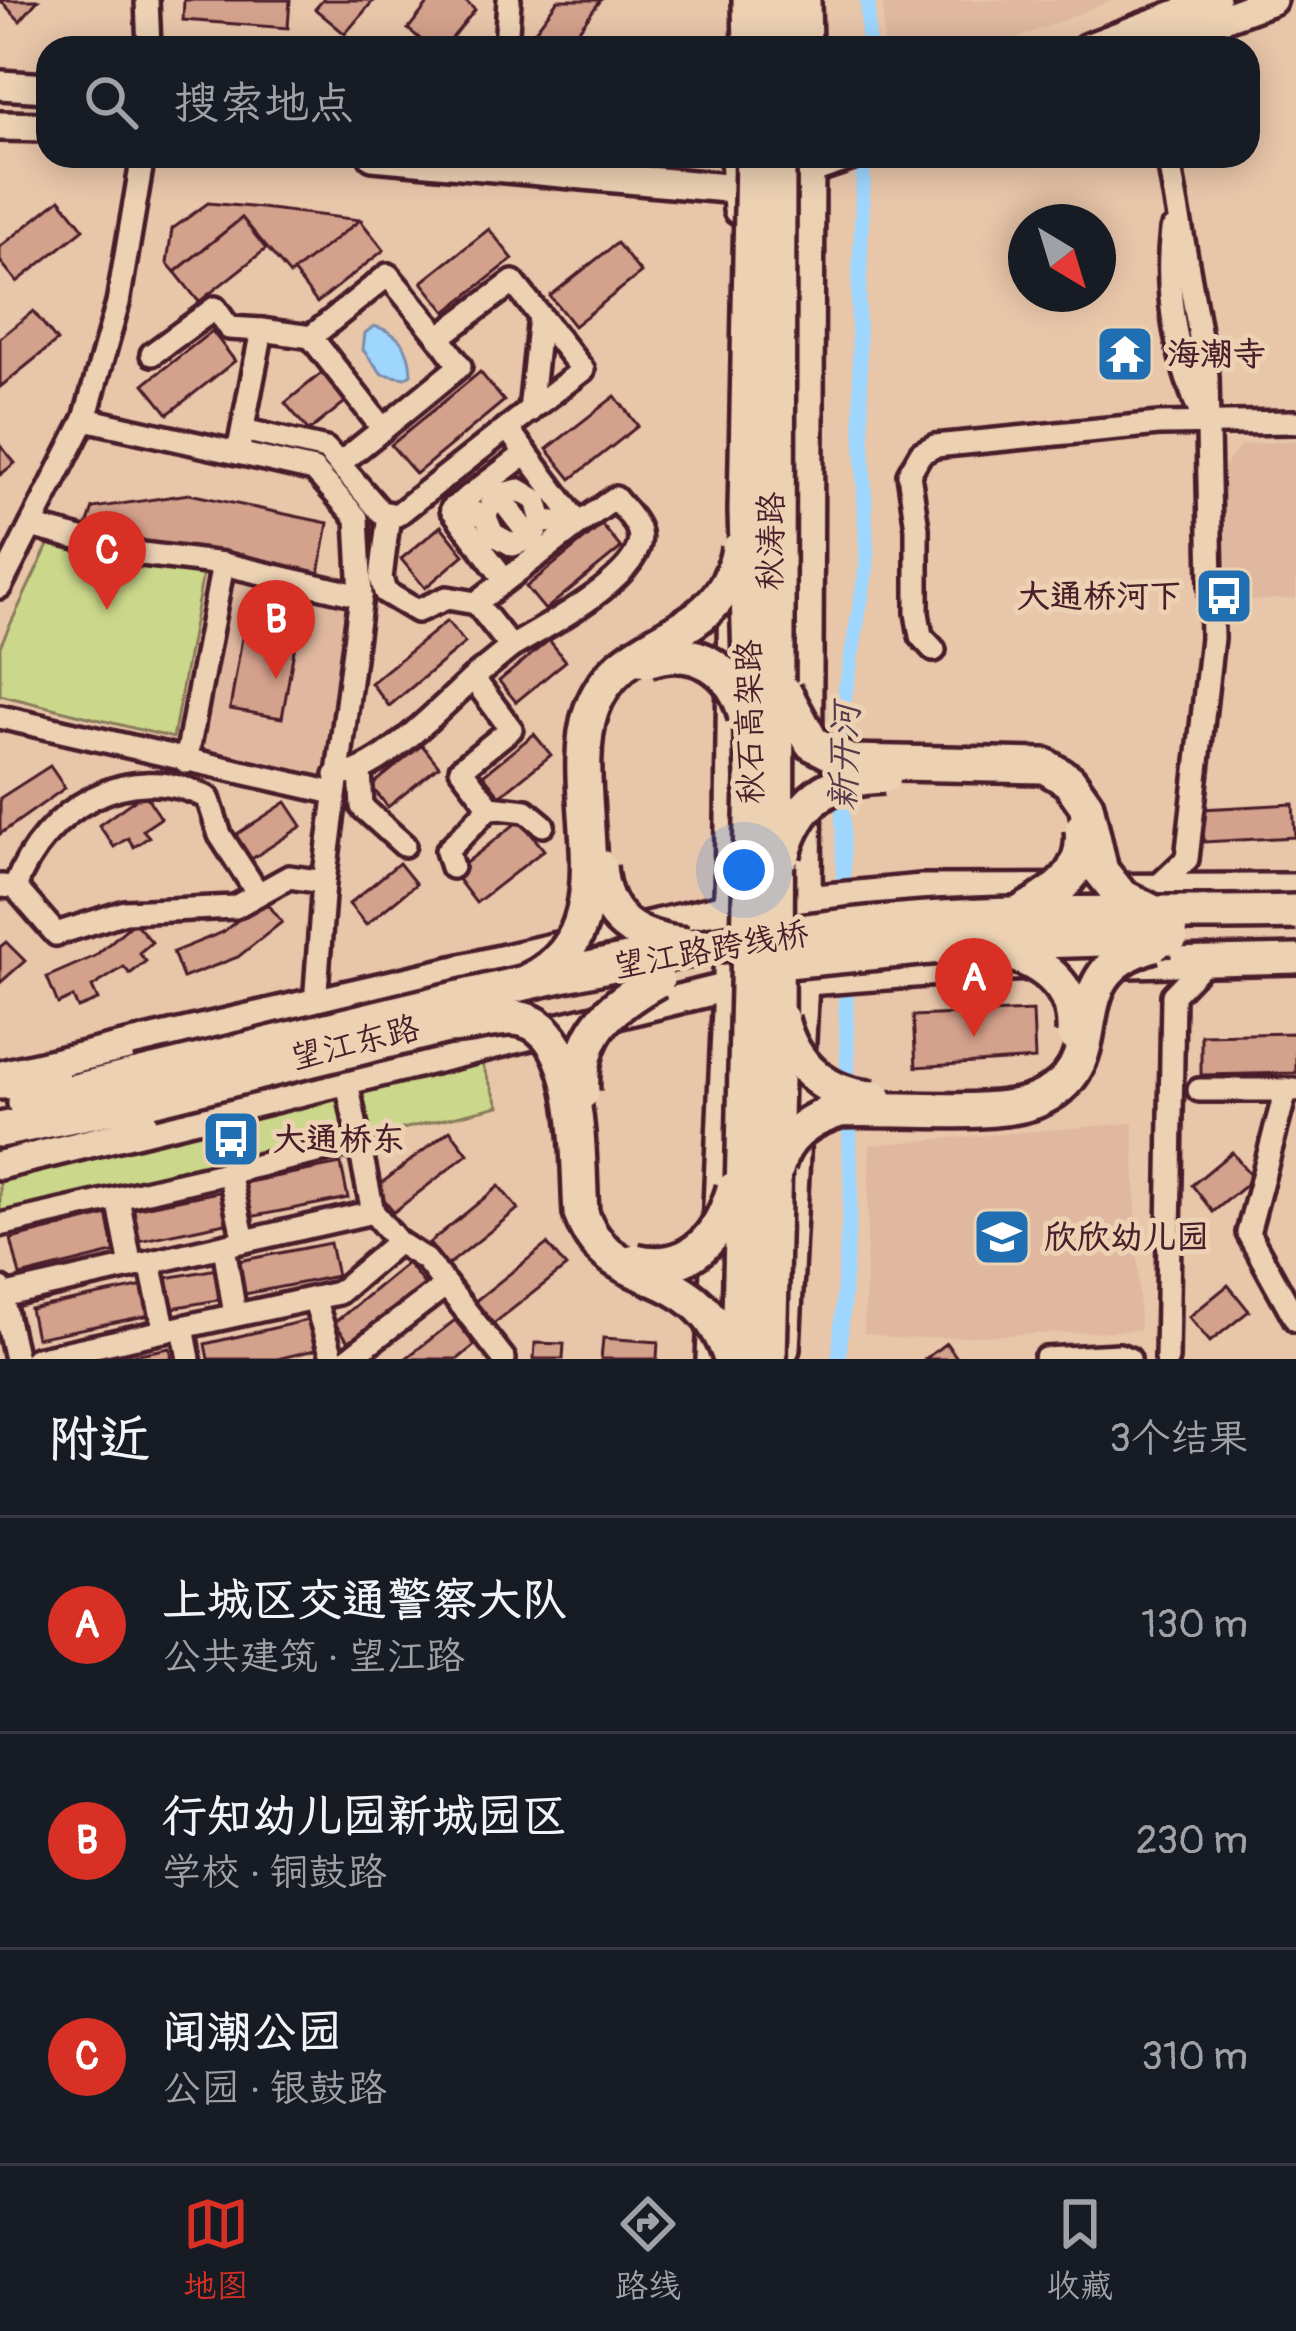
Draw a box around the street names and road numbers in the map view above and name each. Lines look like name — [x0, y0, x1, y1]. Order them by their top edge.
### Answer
street label: 秋涛路 — [750, 491, 792, 591]
street label: 秋石高架路 — [728, 639, 772, 805]
street label: 望江路跨线桥 — [610, 913, 812, 987]
street label: 望江东路 — [286, 1007, 424, 1079]

